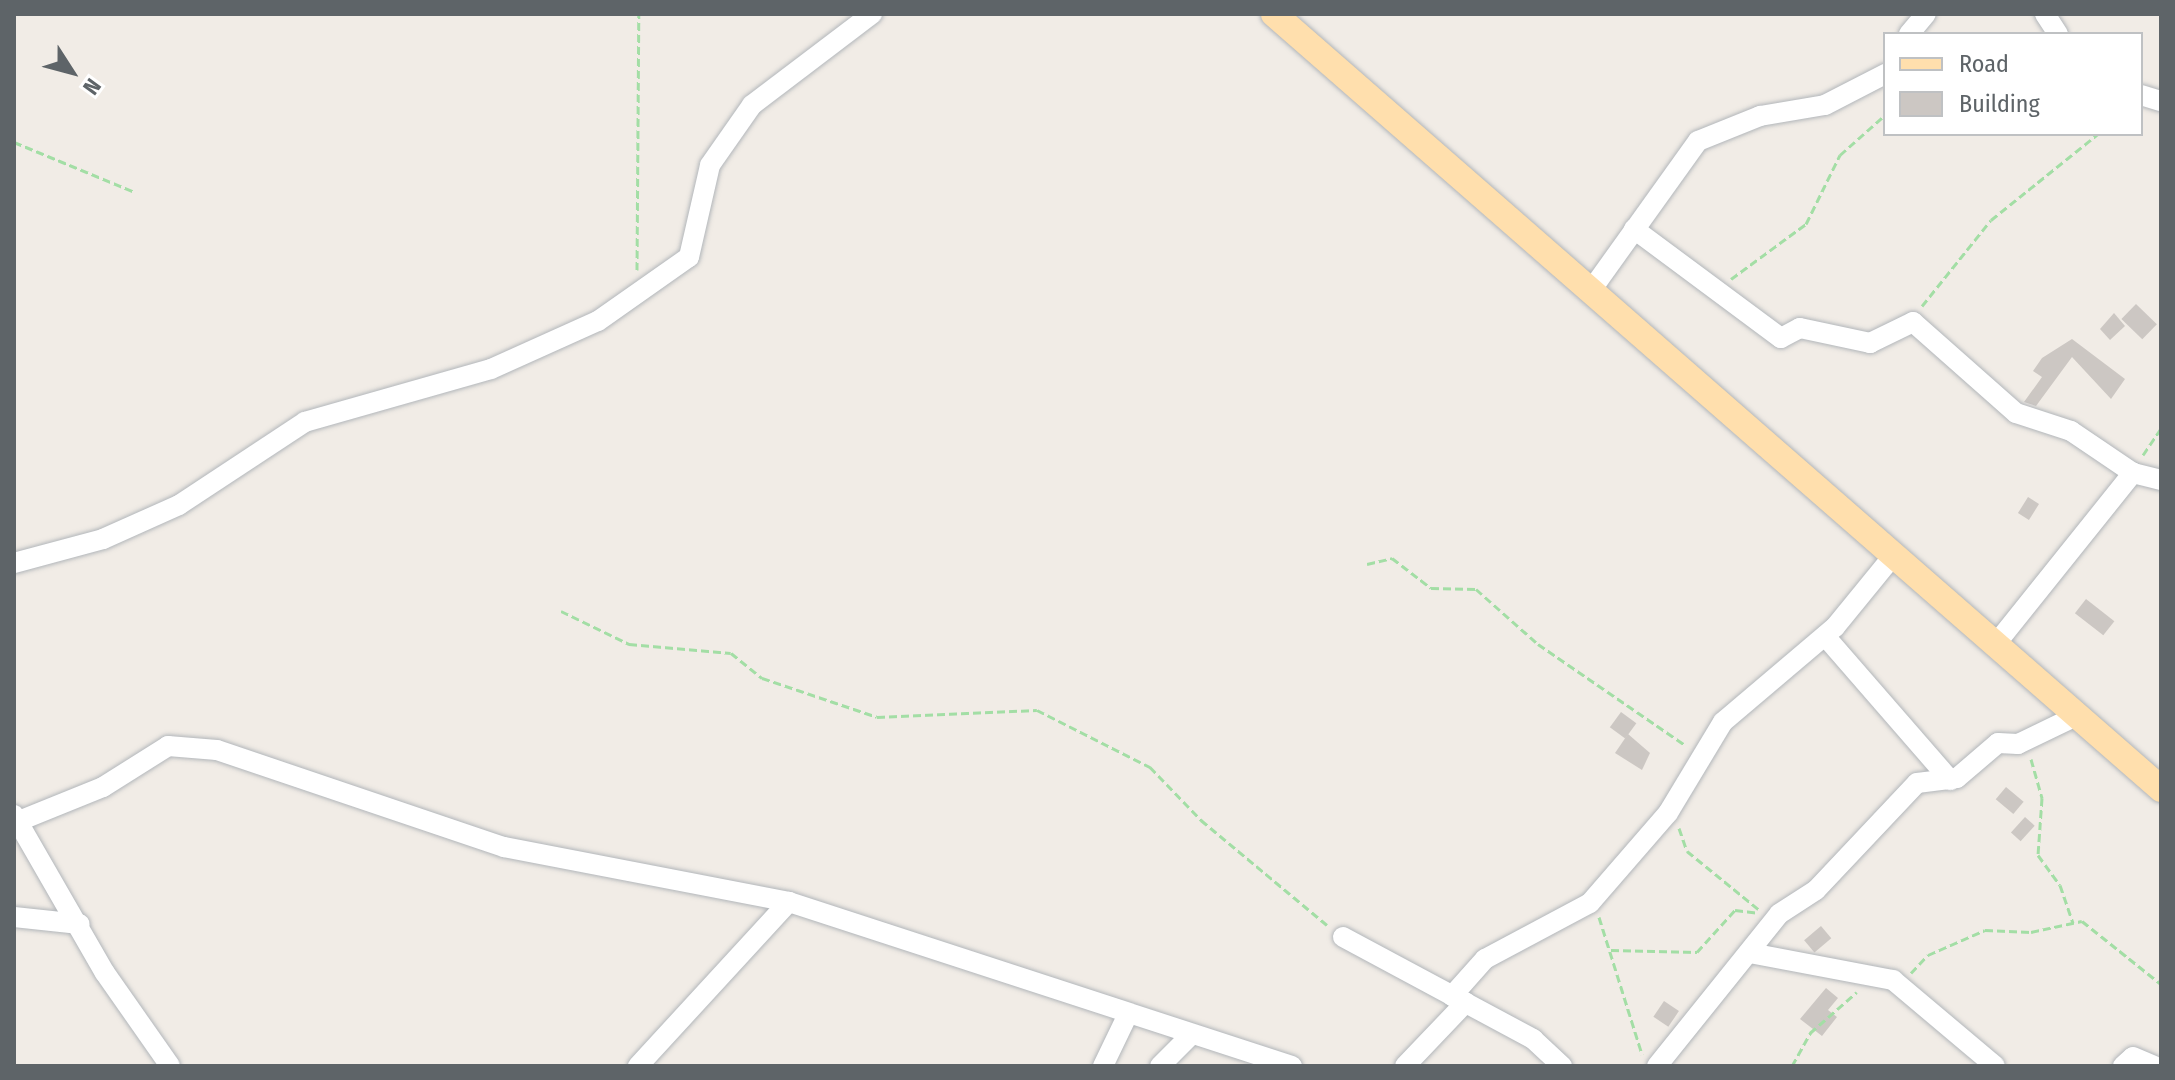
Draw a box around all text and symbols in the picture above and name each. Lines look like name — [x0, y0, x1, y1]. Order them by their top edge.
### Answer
north arrow — [32, 32, 112, 112]
legend — [1883, 32, 2143, 136]
text: Road — [1959, 50, 2009, 78]
text: N — [77, 73, 107, 100]
text: Building — [1959, 90, 2040, 118]

